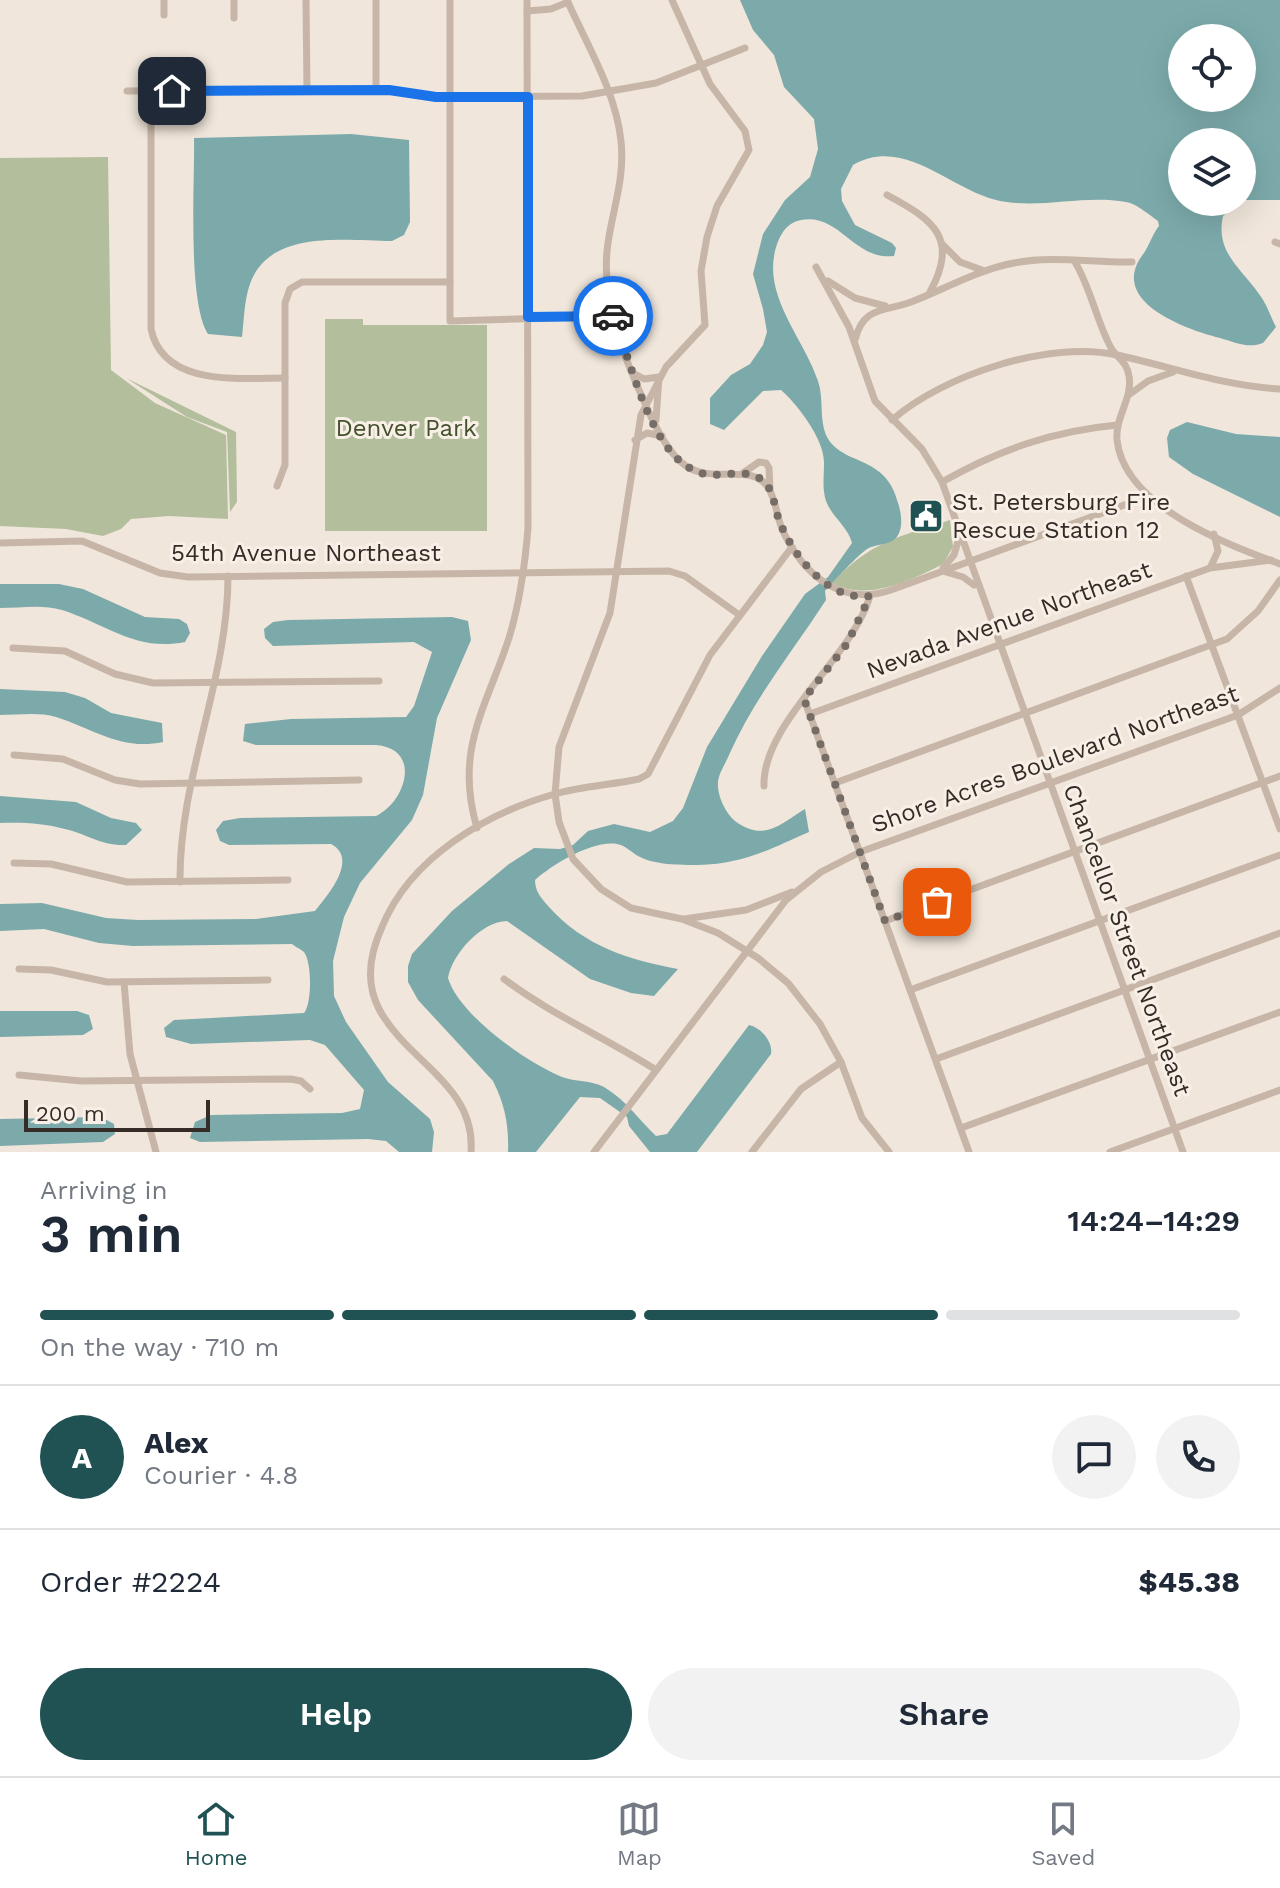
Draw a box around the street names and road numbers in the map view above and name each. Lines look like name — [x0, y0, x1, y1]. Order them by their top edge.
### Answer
street label: 54th Avenue Northeast — [171, 539, 441, 567]
street label: Nevada Avenue Northeast — [863, 555, 1155, 685]
street label: Shore Acres Boulevard Northeast — [868, 679, 1242, 839]
street label: Chancellor Street Northeast — [1057, 780, 1197, 1100]

